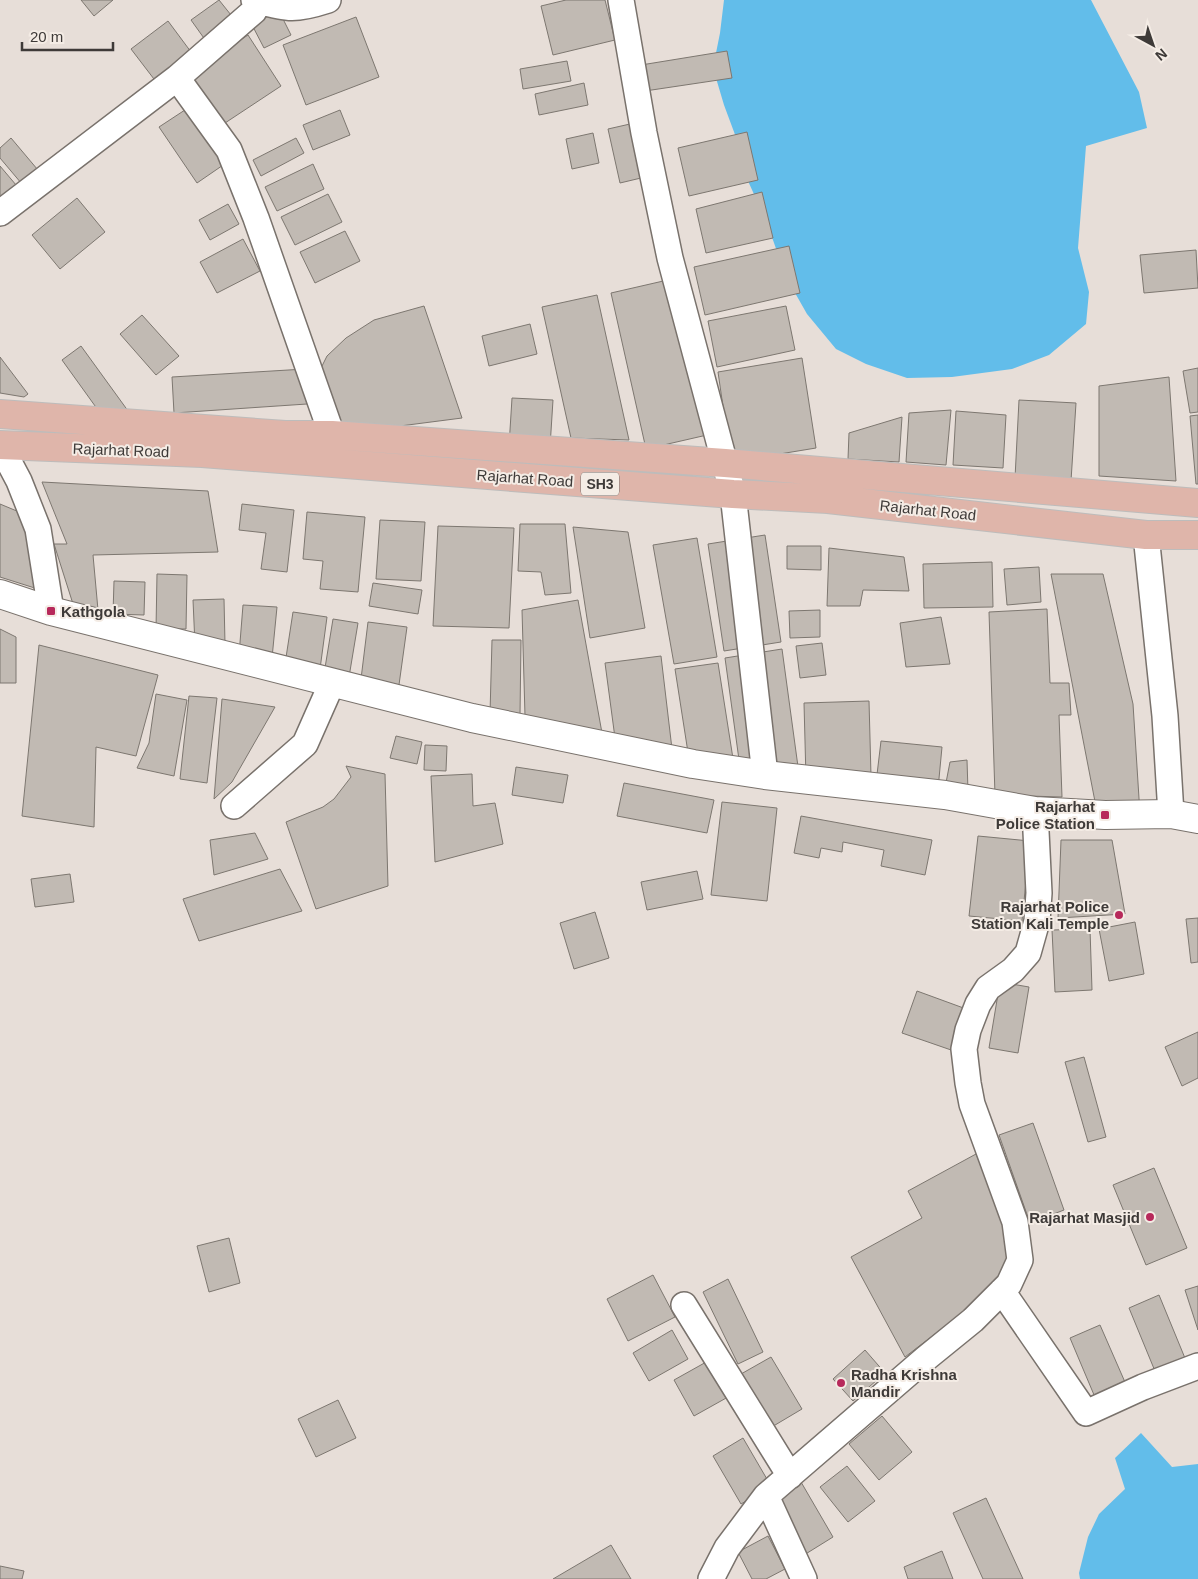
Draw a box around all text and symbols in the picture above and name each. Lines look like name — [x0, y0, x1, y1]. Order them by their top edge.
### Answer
scale bar — [22, 20, 114, 52]
north arrow — [1128, 20, 1178, 70]
text: 20 m — [30, 28, 63, 45]
text: N — [1152, 46, 1170, 64]
street label: Rajarhat Road — [72, 440, 170, 460]
street label: Rajarhat Road — [476, 466, 574, 490]
road number: SH3 — [581, 472, 619, 496]
street label: Rajarhat Road — [879, 496, 977, 524]
place label: Kathgola — [61, 603, 126, 620]
marker: Kathgola — [45, 605, 57, 617]
place label: Rajarhat Police Station — [996, 798, 1095, 832]
marker: Rajarhat Police Station — [1099, 809, 1111, 821]
place label: Rajarhat Police Station Kali Temple — [971, 898, 1109, 932]
marker: Rajarhat Police Station Kali Temple — [1113, 909, 1125, 921]
place label: Rajarhat Masjid — [1029, 1209, 1140, 1226]
marker: Rajarhat Masjid — [1144, 1211, 1156, 1223]
place label: Radha Krishna Mandir — [851, 1366, 958, 1400]
marker: Radha Krishna Mandir — [835, 1377, 847, 1389]

